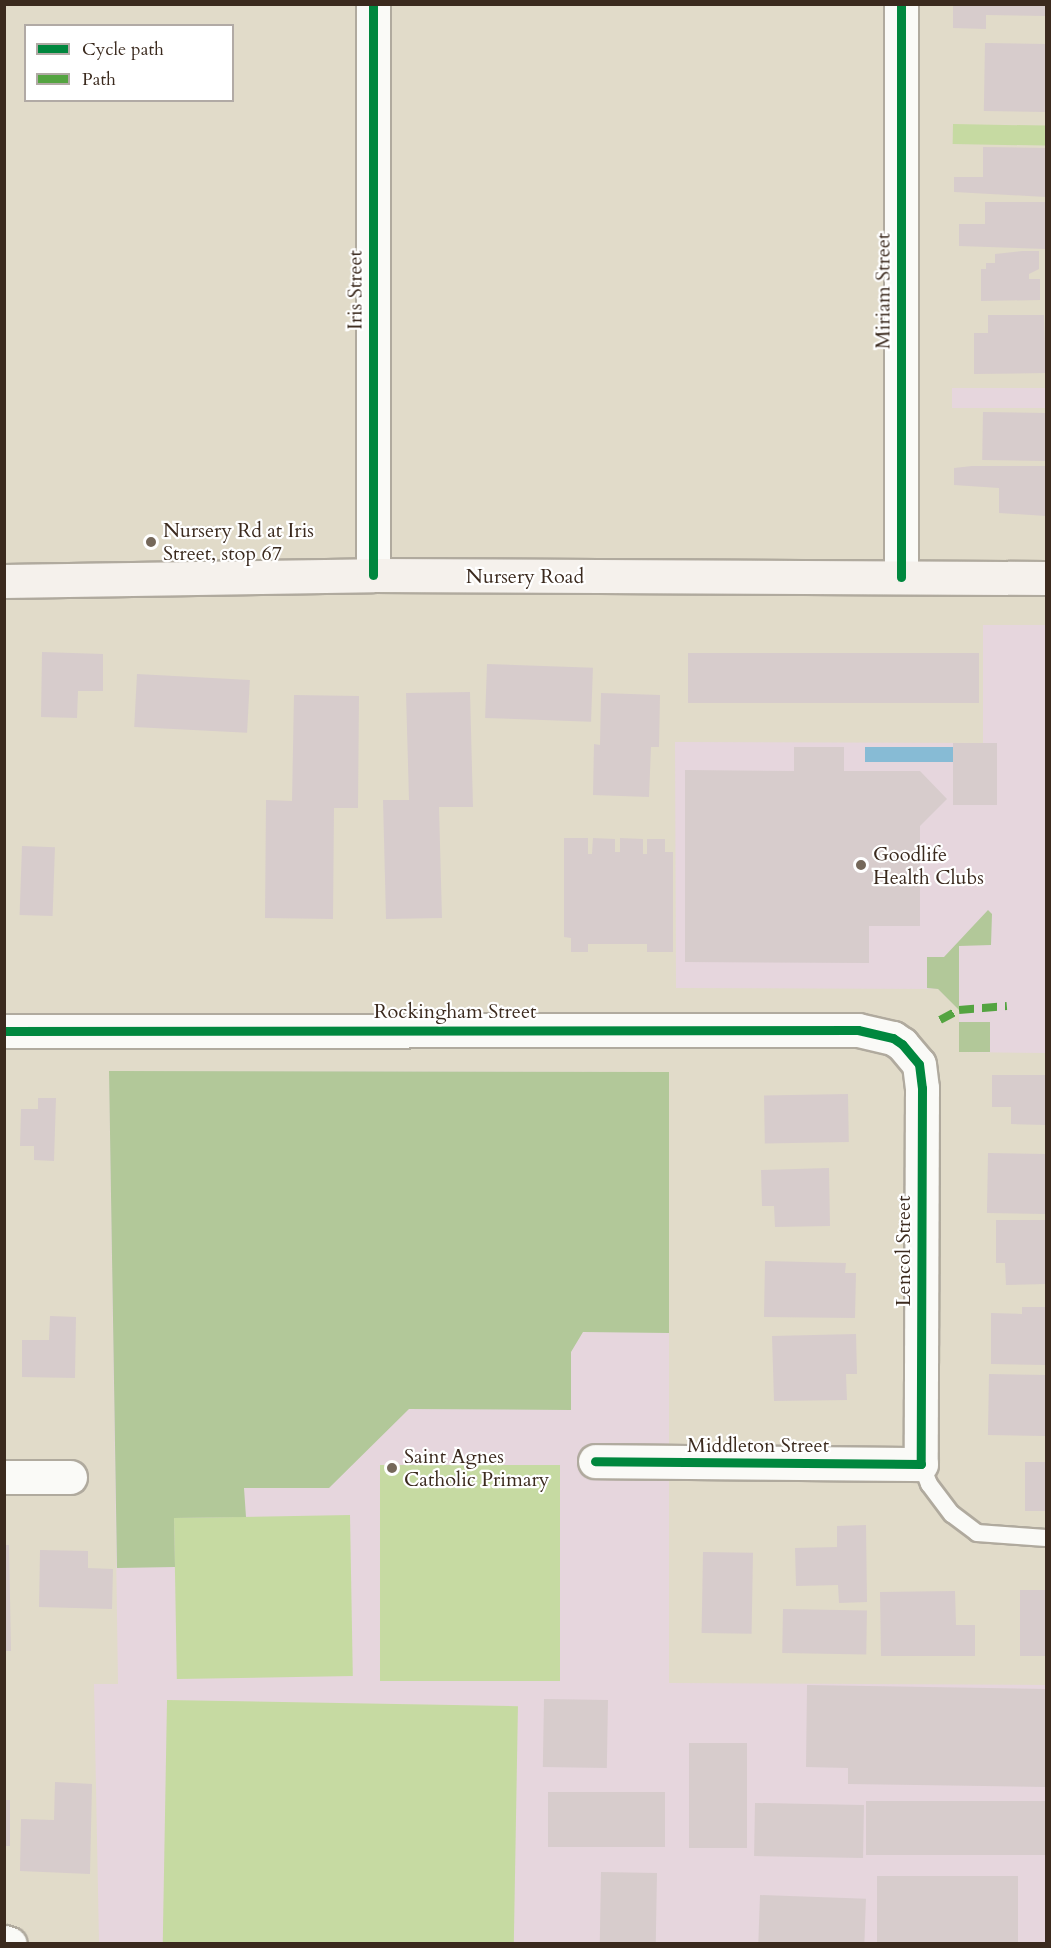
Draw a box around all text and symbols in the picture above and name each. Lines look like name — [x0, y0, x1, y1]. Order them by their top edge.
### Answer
legend — [24, 24, 234, 102]
text: Cycle path — [82, 37, 164, 62]
text: Path — [82, 67, 116, 92]
street label: Miriam Street — [871, 233, 895, 349]
street label: Iris Street — [343, 250, 367, 330]
place label: Nursery Rd at Iris Street, stop 67 — [163, 518, 314, 565]
marker: Nursery Rd at Iris Street, stop 67 — [144, 535, 158, 549]
street label: Nursery Road — [466, 564, 584, 588]
place label: Goodlife Health Clubs — [873, 842, 984, 889]
marker: Goodlife Health Clubs — [854, 858, 868, 872]
street label: Rockingham Street — [374, 999, 536, 1023]
street label: Lencol Street — [891, 1195, 915, 1307]
street label: Middleton Street — [687, 1433, 829, 1457]
place label: Saint Agnes Catholic Primary — [404, 1444, 549, 1491]
marker: Saint Agnes Catholic Primary — [385, 1461, 399, 1475]

